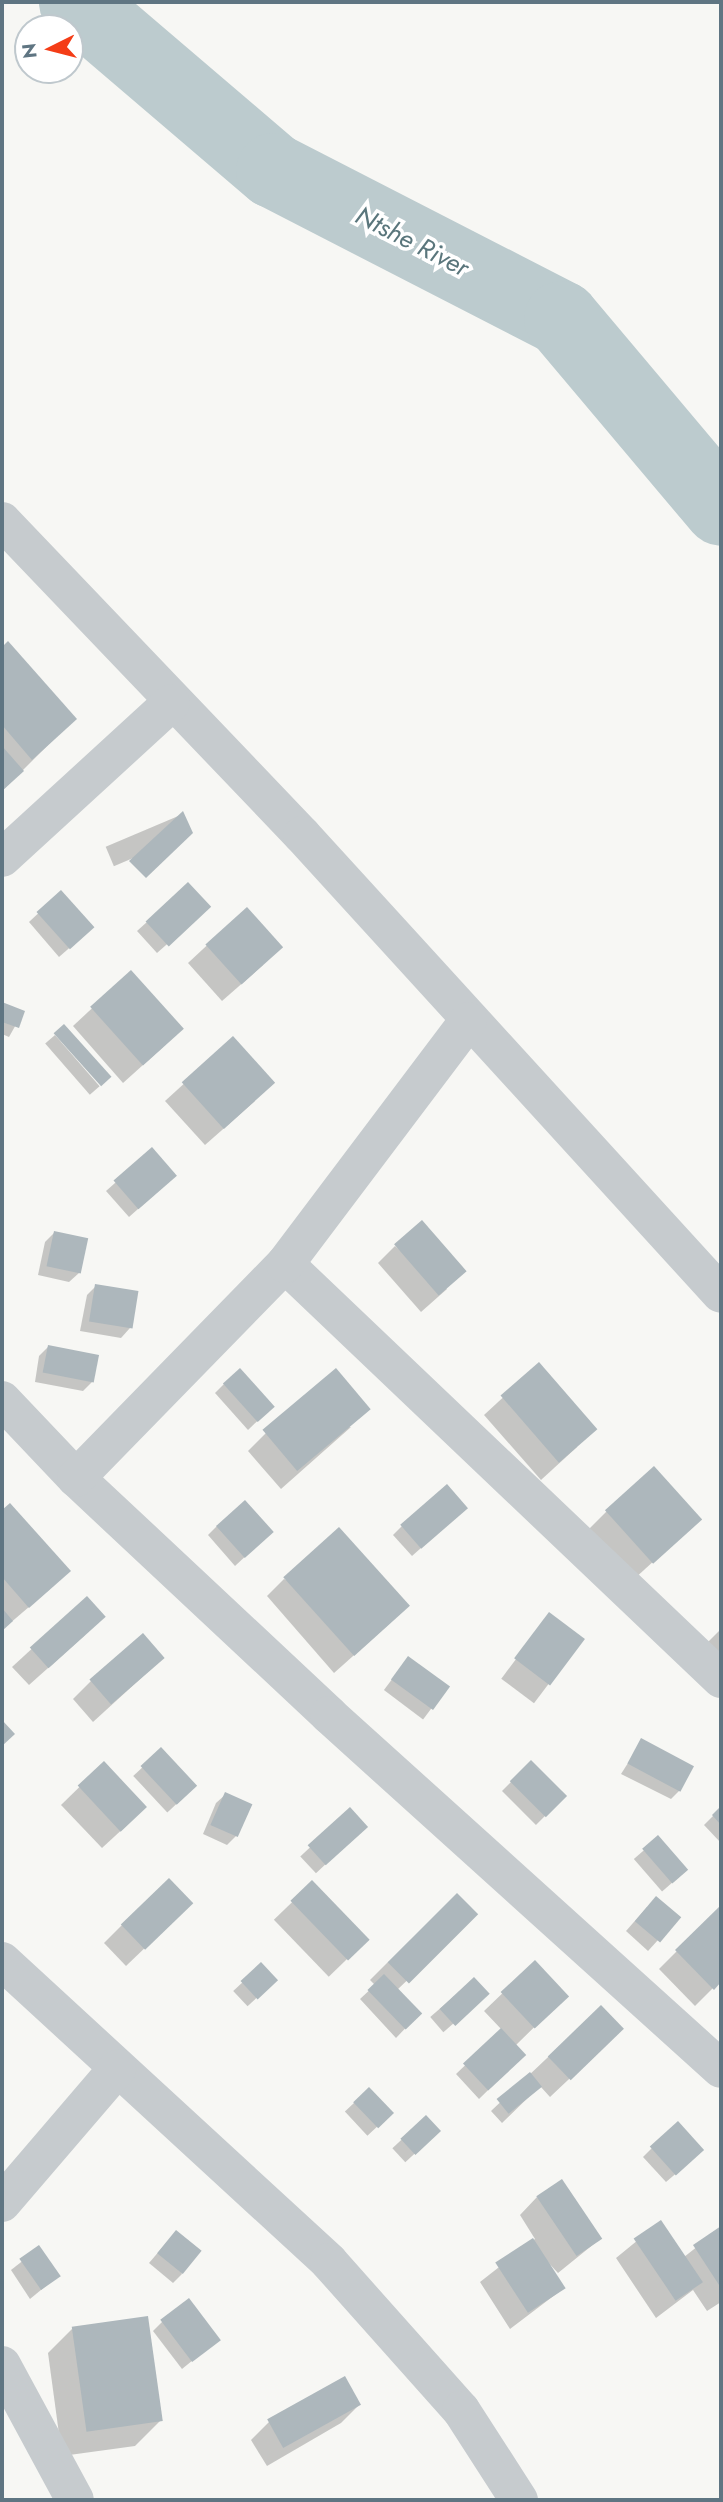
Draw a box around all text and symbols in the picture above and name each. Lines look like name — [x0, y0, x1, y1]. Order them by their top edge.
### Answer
north arrow — [14, 14, 84, 84]
text: N — [15, 42, 44, 60]
water label: Ntshe River — [350, 200, 474, 284]

